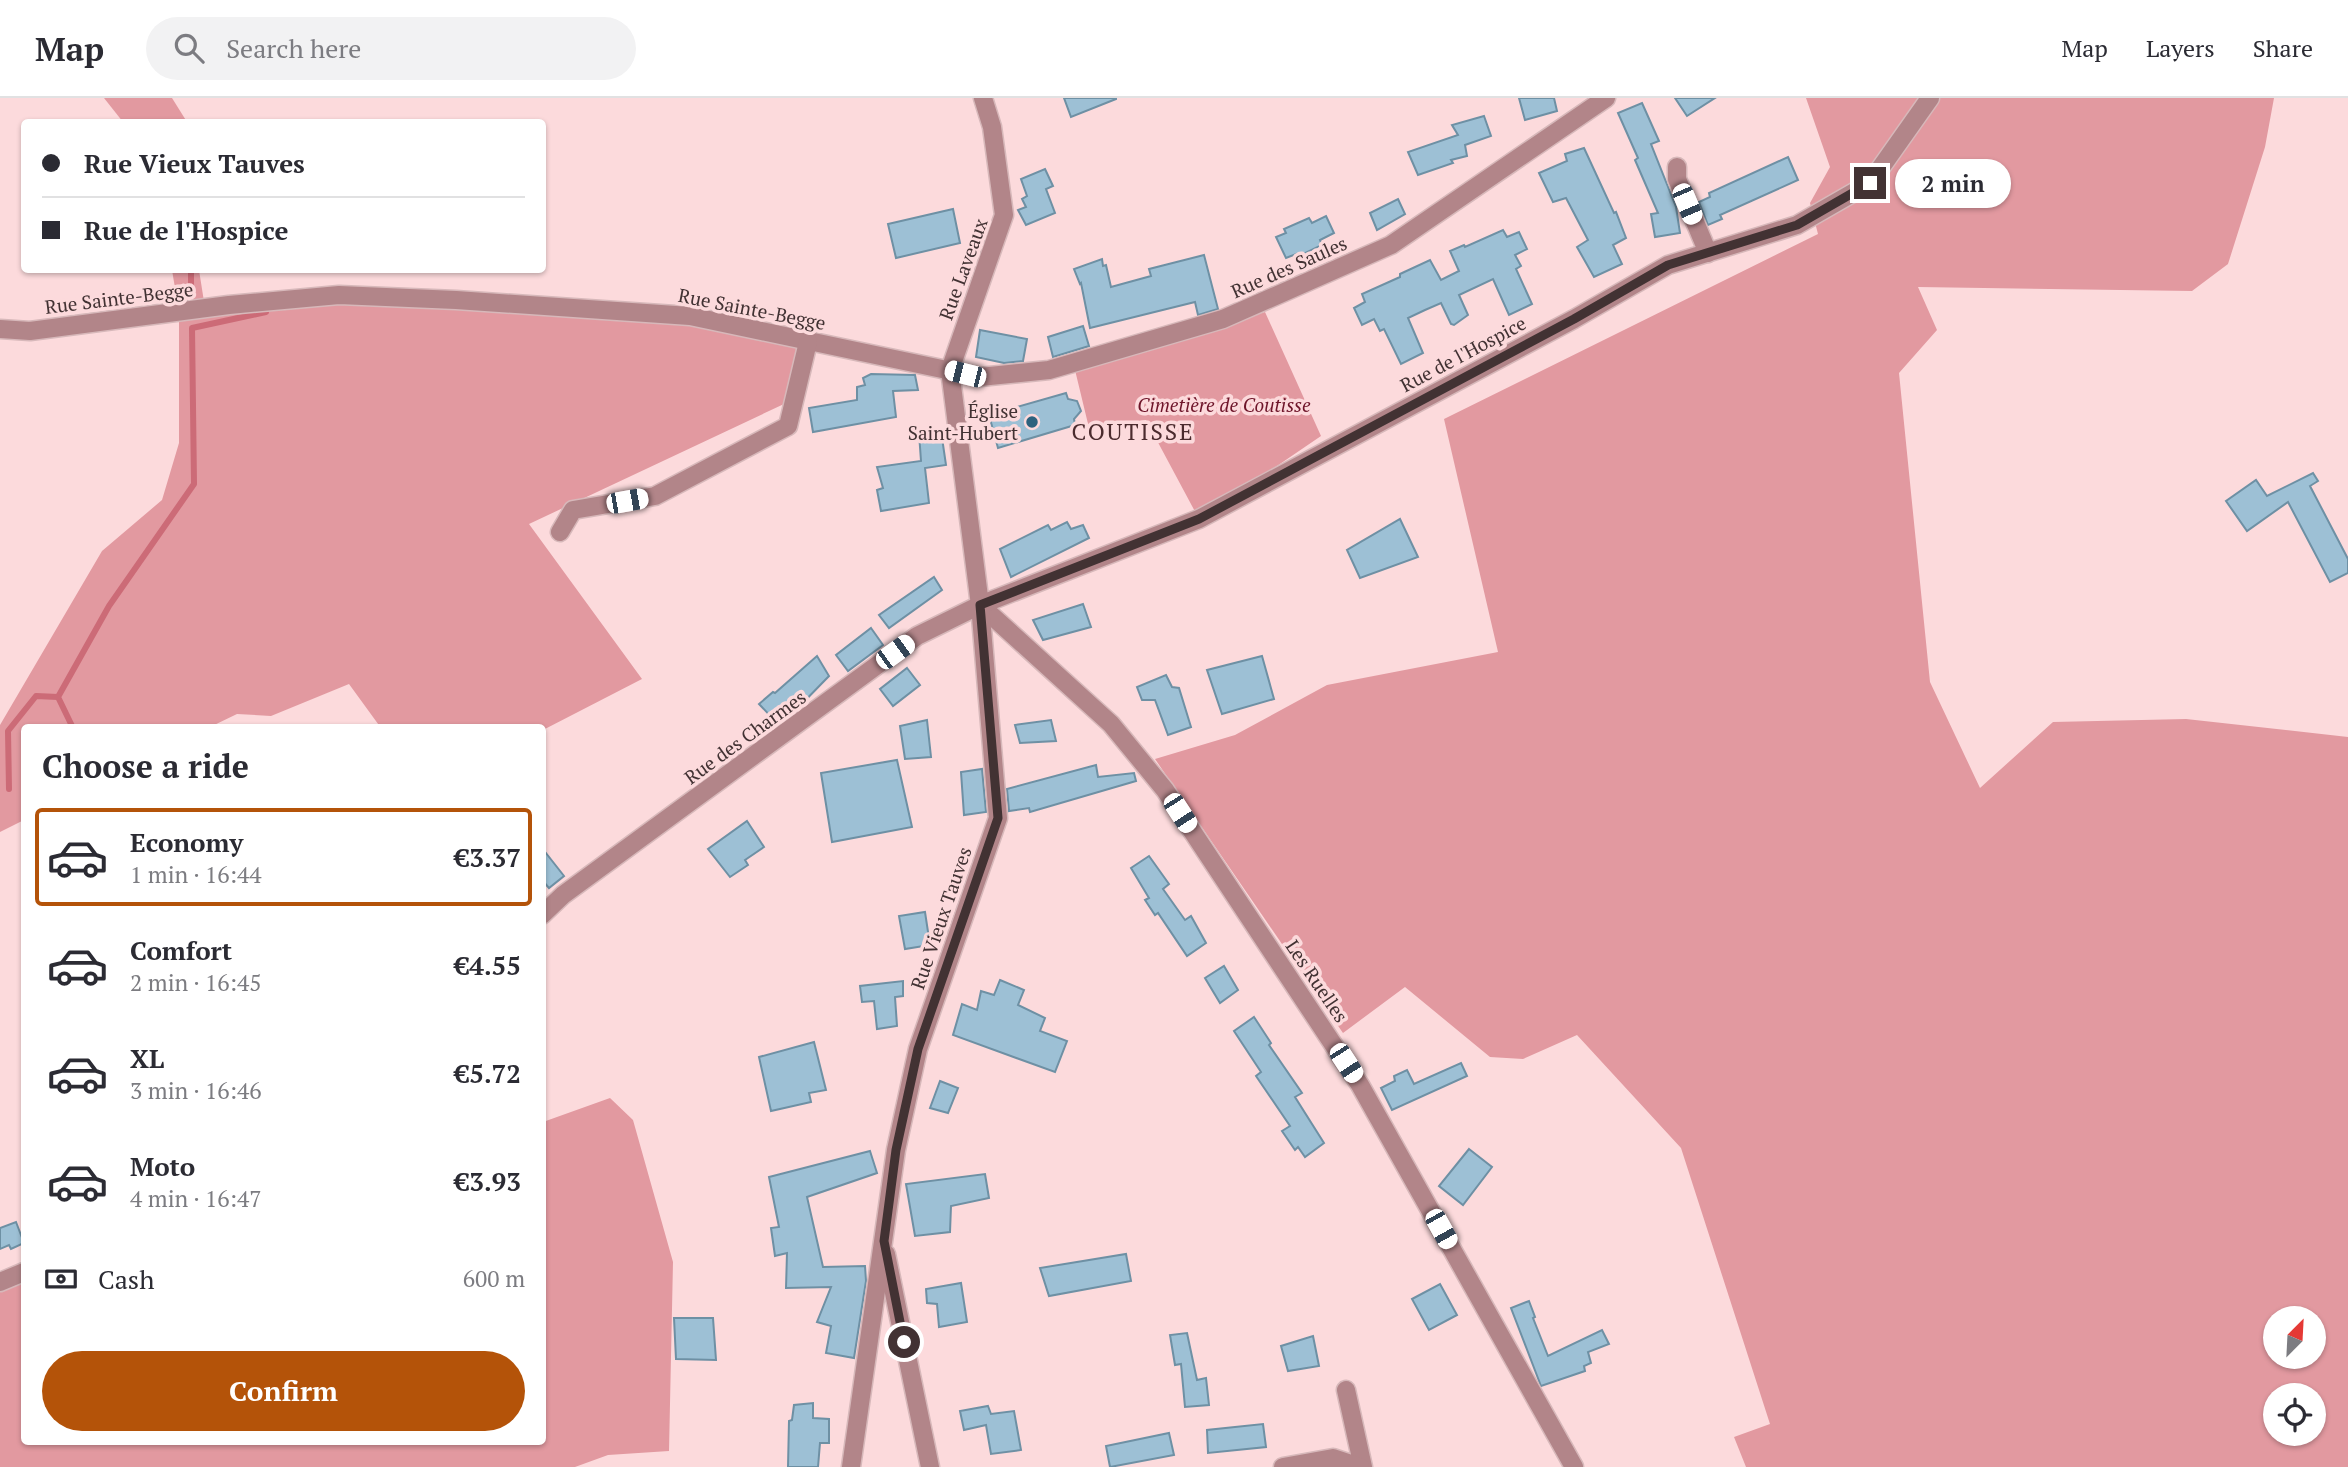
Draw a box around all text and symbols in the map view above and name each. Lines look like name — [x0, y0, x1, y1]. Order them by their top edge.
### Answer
search box — [146, 17, 636, 80]
text: Map — [35, 27, 104, 70]
icon: search — [170, 29, 208, 67]
text: Search here — [226, 31, 361, 65]
text: Map — [2061, 32, 2108, 64]
text: Layers — [2146, 32, 2215, 64]
text: Share — [2253, 32, 2313, 64]
text: Rue Vieux Tauves — [84, 146, 305, 180]
callout: 2 min — [1895, 158, 2010, 208]
route end — [1854, 167, 1886, 199]
text: 2 min — [1922, 168, 1984, 199]
car — [1670, 181, 1705, 227]
text: Rue de l'Hospice — [84, 213, 289, 247]
street label: Rue Laveaux — [933, 214, 993, 323]
street label: Rue des Saules — [1227, 230, 1351, 303]
street label: Rue Sainte-Begge — [43, 276, 195, 319]
street label: Rue Sainte-Begge — [676, 282, 828, 335]
street label: Rue de l'Hospice — [1396, 310, 1530, 397]
car — [943, 359, 988, 389]
park label: Cimetière de Coutisse — [1137, 392, 1311, 417]
place label: Église Saint-Hubert — [908, 398, 1018, 445]
marker: Église Saint-Hubert — [1024, 414, 1040, 430]
district label: COUTISSE — [1071, 416, 1195, 447]
car — [605, 487, 650, 515]
car — [872, 631, 919, 673]
street label: Rue des Charmes — [679, 684, 811, 789]
text: Choose a ride — [42, 745, 249, 787]
car — [1160, 790, 1201, 836]
text: Economy — [130, 825, 243, 859]
icon: car — [46, 826, 109, 889]
text: €3.37 — [455, 840, 521, 874]
street label: Rue Vieux Tauves — [904, 843, 977, 992]
text: 1 min · 16:44 — [130, 859, 262, 890]
text: Comfort — [130, 933, 232, 967]
icon: car — [46, 934, 109, 997]
street label: Les Ruelles — [1281, 935, 1354, 1027]
text: €4.55 — [455, 948, 521, 982]
text: 2 min · 16:45 — [130, 967, 262, 998]
car — [1326, 1040, 1367, 1086]
text: XL — [130, 1041, 164, 1075]
icon: car — [46, 1042, 109, 1105]
text: €5.72 — [455, 1056, 521, 1090]
text: 3 min · 16:46 — [130, 1075, 262, 1106]
text: Moto — [130, 1149, 195, 1183]
icon: car — [46, 1150, 109, 1213]
text: €3.93 — [455, 1164, 521, 1198]
text: 4 min · 16:47 — [130, 1183, 262, 1214]
car — [1422, 1206, 1461, 1252]
icon: cash — [42, 1260, 80, 1298]
text: Cash — [98, 1262, 154, 1296]
text: 600 m — [463, 1263, 525, 1294]
north arrow — [2263, 1306, 2326, 1368]
map controls — [2263, 1306, 2326, 1446]
route start — [888, 1326, 920, 1358]
button: Confirm — [42, 1351, 525, 1431]
button: locate — [2263, 1383, 2326, 1446]

